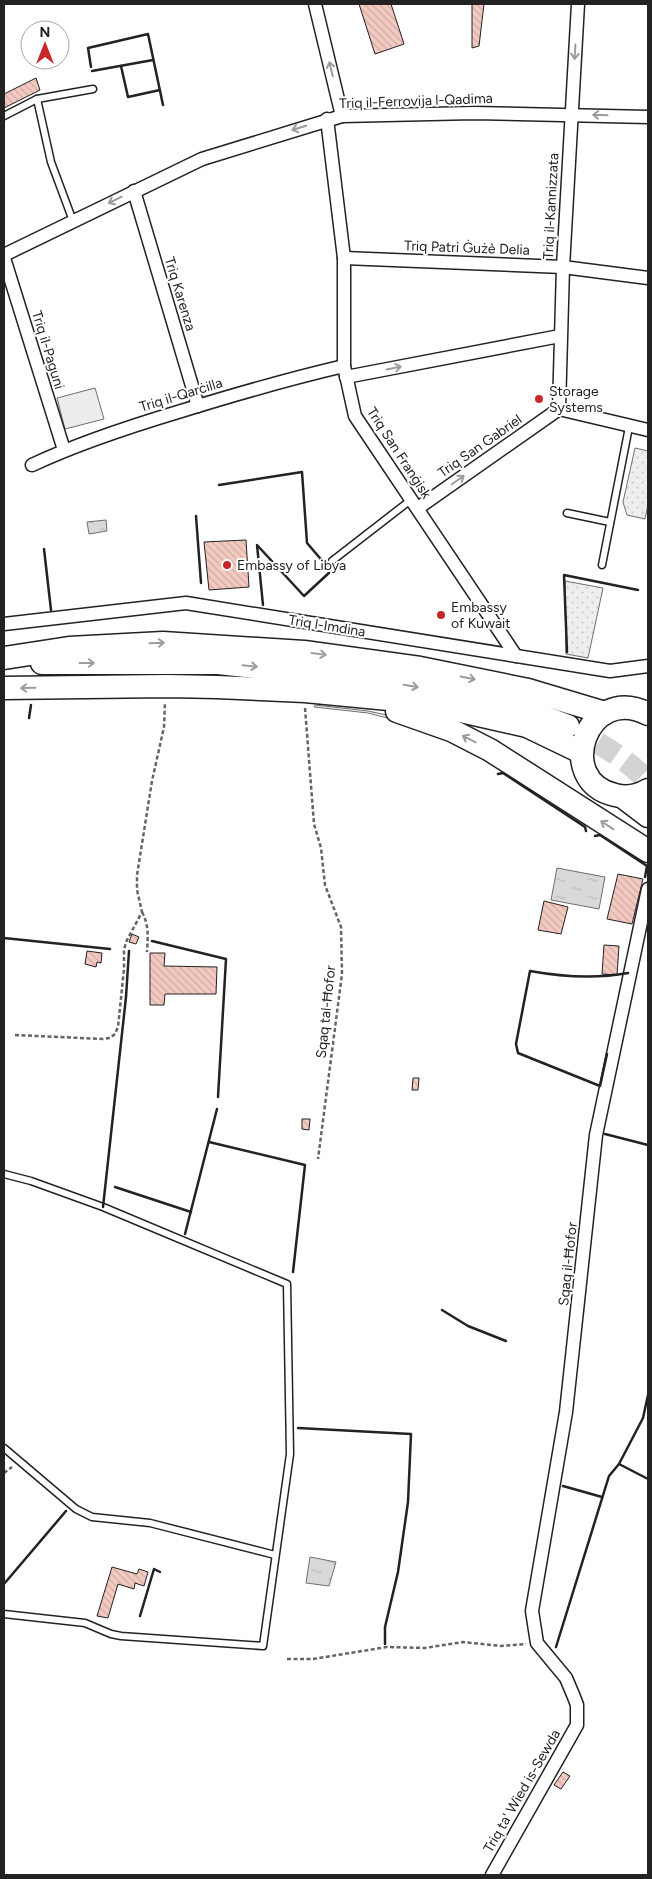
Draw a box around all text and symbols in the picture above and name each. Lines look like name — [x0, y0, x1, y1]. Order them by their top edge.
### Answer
north arrow — [20, 20, 70, 70]
text: N — [40, 24, 50, 41]
one-way arrow — [570, 44, 580, 60]
one-way arrow — [326, 61, 335, 77]
street label: Triq il-Ferrovija l-Qadima — [339, 90, 493, 112]
one-way arrow — [592, 111, 608, 120]
one-way arrow — [291, 124, 307, 134]
street label: Triq il-Kannizzata — [540, 152, 562, 260]
one-way arrow — [108, 195, 123, 205]
street label: Triq Patri Ġużè Delia — [404, 236, 530, 259]
street label: Triq Karenza — [161, 255, 199, 333]
street label: Triq il-Paguni — [28, 309, 68, 391]
one-way arrow — [386, 362, 402, 372]
street label: Triq il-Qarċilla — [138, 374, 224, 416]
place label: Storage Systems — [549, 383, 603, 416]
marker: Storage Systems — [533, 393, 545, 405]
street label: Triq San Franġisk — [363, 404, 435, 502]
street label: Triq San Gabriel — [435, 411, 525, 481]
one-way arrow — [450, 475, 464, 485]
place label: Embassy of Libya — [237, 557, 346, 574]
marker: Embassy of Libya — [221, 559, 233, 571]
place label: Embassy of Kuwait — [451, 599, 511, 632]
marker: Embassy of Kuwait — [435, 609, 447, 621]
street label: Triq l-Imdina — [287, 612, 367, 640]
one-way arrow — [148, 638, 164, 648]
one-way arrow — [310, 649, 326, 659]
one-way arrow — [79, 658, 95, 668]
one-way arrow — [241, 661, 257, 671]
one-way arrow — [459, 673, 475, 683]
one-way arrow — [403, 681, 419, 691]
one-way arrow — [21, 683, 37, 693]
one-way arrow — [462, 734, 477, 743]
one-way arrow — [601, 819, 615, 829]
street label: Sqaq tal-Ħofor — [313, 964, 339, 1059]
street label: Sqaq il-Ħofor — [555, 1221, 581, 1307]
street label: Triq ta' Wied is-Sewda — [480, 1727, 564, 1855]

